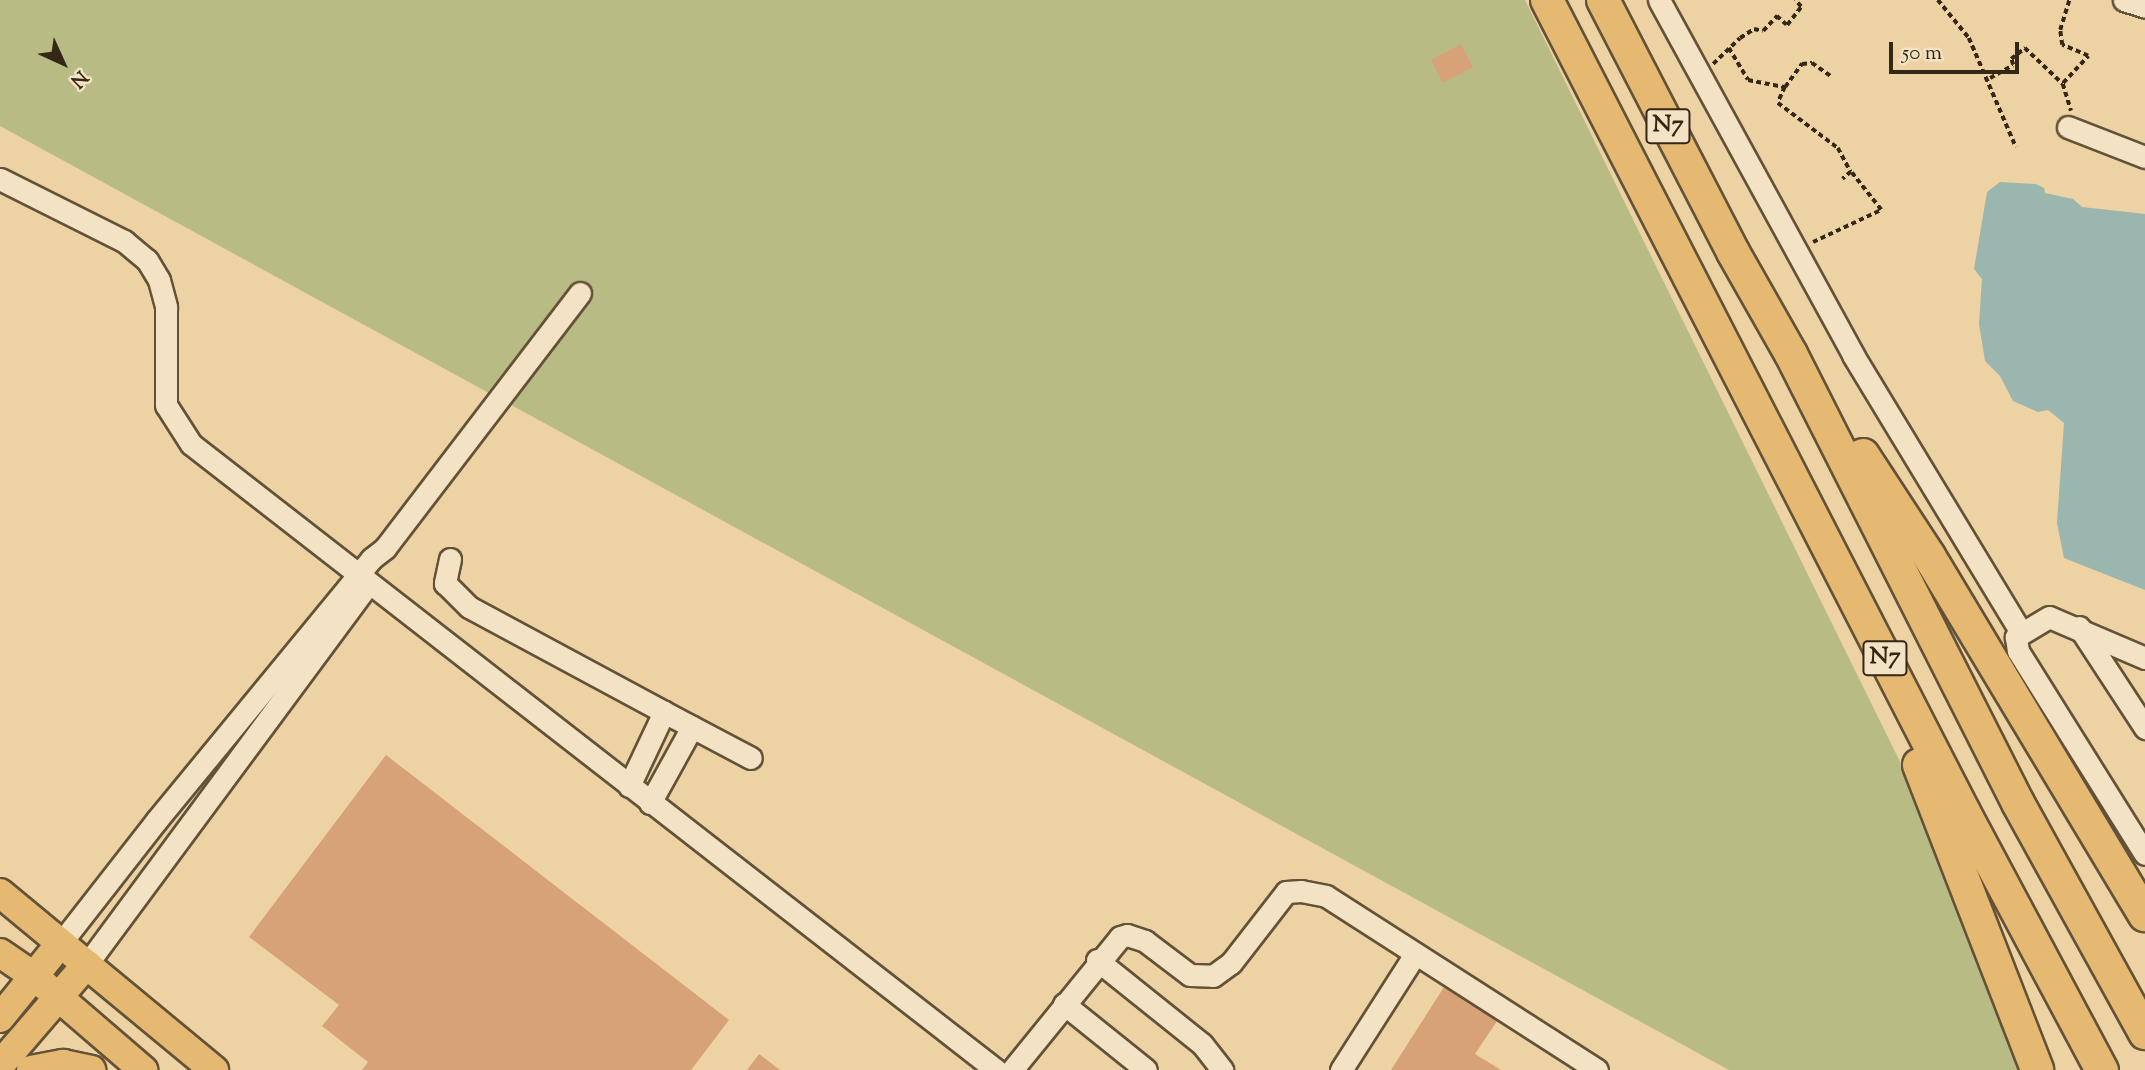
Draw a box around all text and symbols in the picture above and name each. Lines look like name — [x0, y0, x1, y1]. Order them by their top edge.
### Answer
north arrow — [28, 28, 98, 98]
scale bar — [1893, 28, 2022, 72]
text: 50 m — [1902, 39, 1942, 69]
text: N — [63, 63, 93, 93]
road number: N7 — [1645, 106, 1691, 146]
road number: N7 — [1862, 638, 1908, 678]

